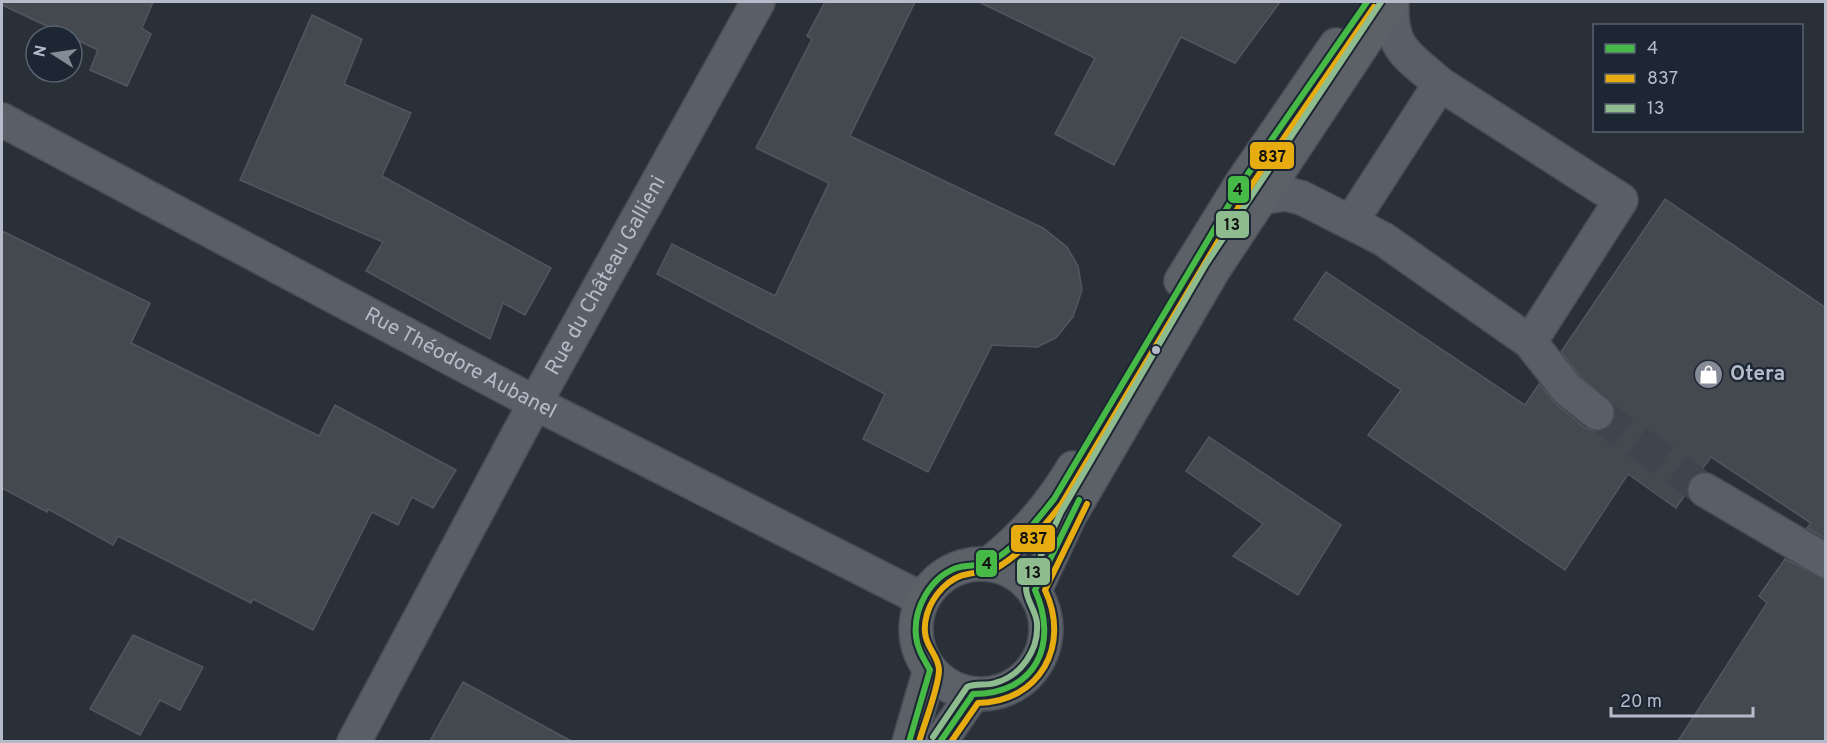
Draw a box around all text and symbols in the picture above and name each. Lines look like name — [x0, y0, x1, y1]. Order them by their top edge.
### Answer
north arrow — [24, 24, 84, 84]
legend — [1593, 24, 1803, 132]
text: 4 — [1647, 38, 1658, 61]
text: N — [30, 44, 52, 59]
text: 837 — [1647, 68, 1678, 91]
text: 13 — [1647, 98, 1665, 121]
line badge: 837 — [1249, 141, 1295, 170]
text: 837 — [1258, 148, 1286, 168]
street label: Rue du Château Gallieni — [540, 171, 672, 380]
line badge: 4 — [1227, 175, 1250, 204]
text: 4 — [1233, 181, 1243, 201]
line badge: 13 — [1215, 210, 1250, 239]
text: 13 — [1224, 216, 1240, 236]
street label: Rue Théodore Aubanel — [360, 301, 561, 425]
unlabelled marker — [1150, 344, 1162, 356]
shop icon: Otera — [1693, 358, 1725, 390]
place label: Otera — [1730, 361, 1785, 388]
line badge: 837 — [1010, 524, 1056, 553]
text: 837 — [1019, 530, 1047, 550]
line badge: 4 — [975, 549, 998, 578]
text: 4 — [982, 555, 992, 575]
line badge: 13 — [1016, 557, 1051, 586]
text: 13 — [1025, 564, 1041, 584]
scale bar — [1611, 680, 1754, 718]
text: 20 m — [1620, 691, 1662, 714]

